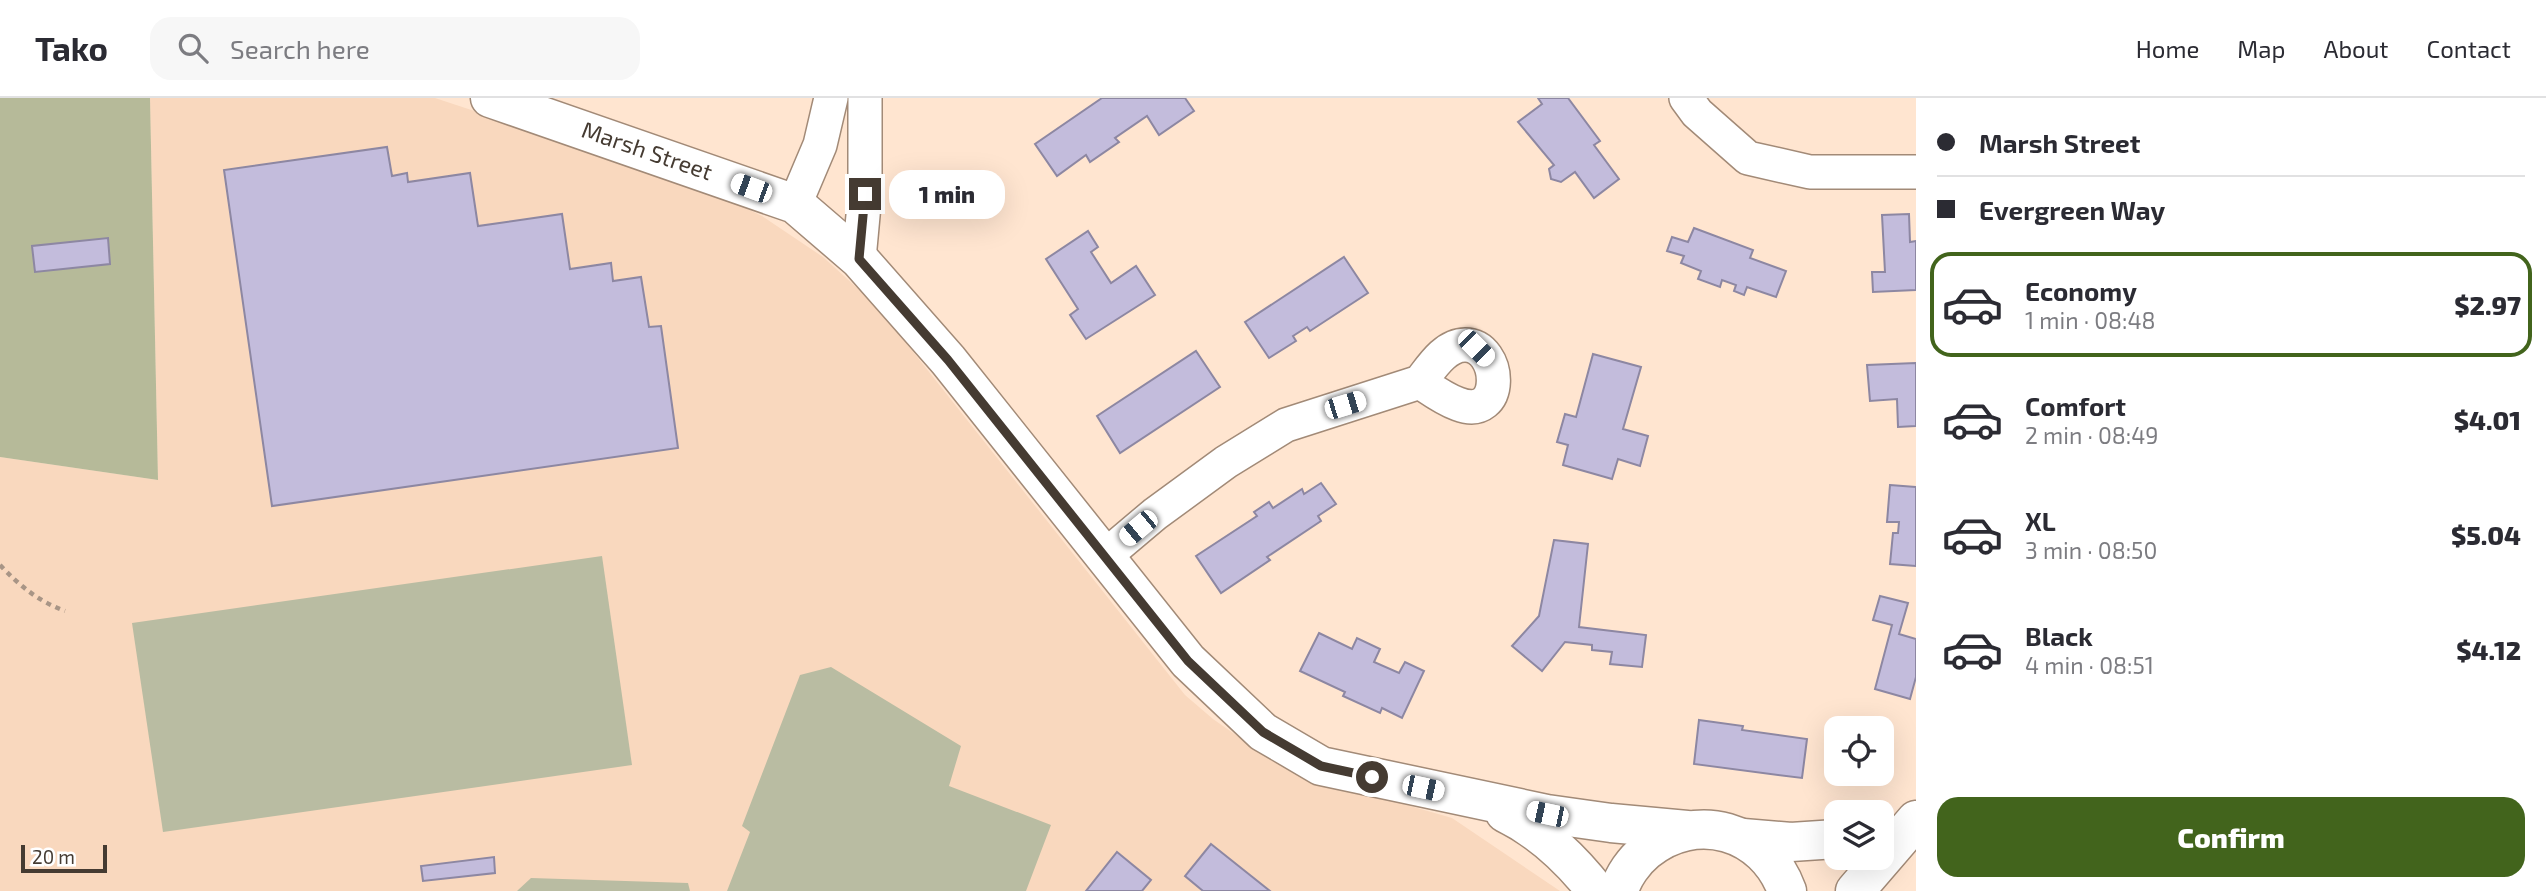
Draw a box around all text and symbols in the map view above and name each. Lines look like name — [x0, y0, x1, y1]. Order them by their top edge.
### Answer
search box — [150, 17, 640, 80]
text: Tako — [35, 28, 108, 68]
icon: search — [174, 29, 212, 67]
text: Search here — [230, 33, 370, 64]
text: Home — [2136, 34, 2199, 63]
text: Map — [2237, 34, 2285, 63]
text: About — [2323, 34, 2389, 63]
text: Contact — [2427, 34, 2511, 63]
street label: Marsh Street — [578, 115, 716, 186]
text: Marsh Street — [1979, 127, 2140, 158]
callout: 1 min — [890, 170, 1005, 218]
car — [728, 171, 775, 205]
route end — [849, 178, 881, 210]
text: 1 min — [919, 180, 975, 208]
text: Evergreen Way — [1979, 194, 2165, 225]
icon: car — [1941, 273, 2004, 336]
text: Economy — [2025, 275, 2137, 306]
text: $2.97 — [2454, 289, 2521, 320]
text: 1 min · 08:48 — [2025, 306, 2156, 334]
car — [1454, 326, 1499, 370]
icon: car — [1941, 388, 2004, 451]
car — [1322, 389, 1369, 421]
text: Comfort — [2025, 390, 2126, 421]
text: $4.01 — [2454, 404, 2521, 435]
text: 2 min · 08:49 — [2025, 421, 2159, 449]
icon: car — [1941, 503, 2004, 566]
text: XL — [2025, 505, 2056, 536]
car — [1116, 506, 1161, 550]
text: $5.04 — [2451, 519, 2521, 550]
text: 3 min · 08:50 — [2025, 536, 2157, 564]
icon: car — [1941, 618, 2004, 681]
text: Black — [2025, 620, 2093, 651]
text: $4.12 — [2456, 634, 2521, 665]
text: 4 min · 08:51 — [2025, 651, 2154, 679]
map controls — [1824, 716, 1894, 870]
button: locate — [1824, 716, 1894, 786]
route start — [1356, 761, 1388, 793]
car — [1401, 773, 1446, 803]
button: Confirm — [1937, 797, 2525, 877]
car — [1525, 799, 1570, 829]
button: layers — [1824, 800, 1894, 870]
scale bar — [21, 842, 107, 874]
text: 20 m — [32, 845, 75, 868]

